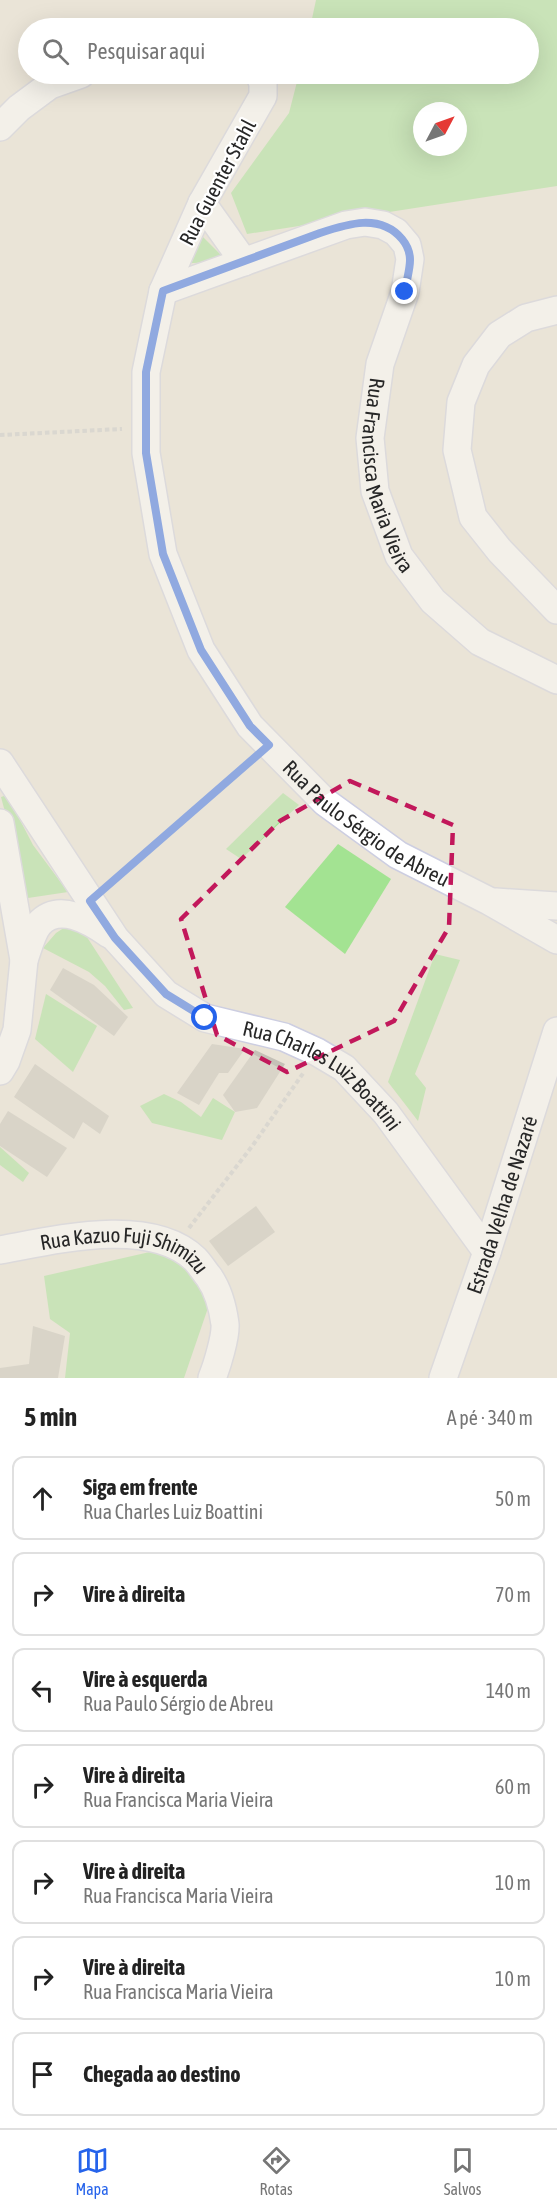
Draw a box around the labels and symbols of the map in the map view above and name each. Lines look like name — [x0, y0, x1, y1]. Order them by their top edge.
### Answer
north arrow — [413, 102, 467, 156]
street label: Rua Guenter Stahl — [174, 115, 260, 249]
route end — [391, 278, 417, 304]
street label: Rua Francisca Maria Vieira — [358, 376, 419, 577]
street label: Rua Paulo Sérgio de Abreu — [278, 755, 453, 891]
route start — [191, 1004, 217, 1030]
street label: Rua Charles Luiz Boattini — [240, 1016, 406, 1135]
street label: Estrada Velha de Nazaré — [461, 1113, 541, 1297]
street label: Rua Kazuo Fuji Shimizu — [38, 1222, 214, 1278]

